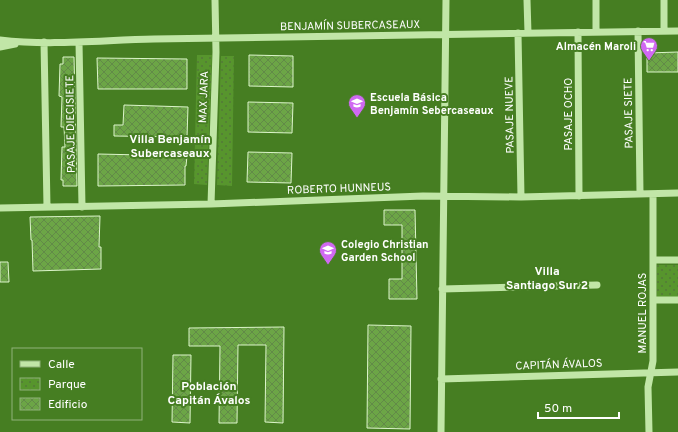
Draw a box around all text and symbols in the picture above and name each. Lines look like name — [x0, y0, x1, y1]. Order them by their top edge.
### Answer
street label: BENJAMÍN SUBERCASEAUX — [280, 17, 421, 34]
supermarket icon: Almacén Maroli — [639, 36, 659, 61]
place label: Almacén Maroli — [556, 40, 636, 54]
street label: MAX JARA — [196, 71, 212, 124]
street label: PASAJE DIECISIETE — [63, 75, 79, 173]
street label: PASAJE NUEVE — [502, 76, 518, 154]
street label: PASAJE SIETE — [621, 77, 637, 149]
street label: PASAJE OCHO — [562, 78, 576, 150]
place label: Escuela Básica Benjamín Sebercaseaux — [370, 91, 494, 118]
school or university icon: Escuela Básica Benjamín Sebercaseaux — [347, 93, 367, 118]
district label: Villa Benjamín Subercaseaux — [129, 132, 211, 162]
street label: ROBERTO HUNNEUS — [287, 180, 391, 198]
place label: Colegio Christian Garden School — [341, 238, 429, 265]
school or university icon: Colegio Christian Garden School — [318, 240, 338, 265]
district label: Villa Santiago Sur 2 — [506, 264, 588, 294]
street label: MANUEL ROJAS — [636, 273, 650, 353]
legend — [12, 348, 142, 420]
street label: CAPITÁN ÁVALOS — [515, 355, 603, 374]
text: Calle — [48, 357, 75, 373]
text: Parque — [48, 377, 86, 393]
district label: Población Capitán Ávalos — [168, 379, 251, 409]
scale bar — [538, 394, 619, 420]
text: Edificio — [48, 397, 88, 413]
text: 50 m — [544, 401, 572, 417]

